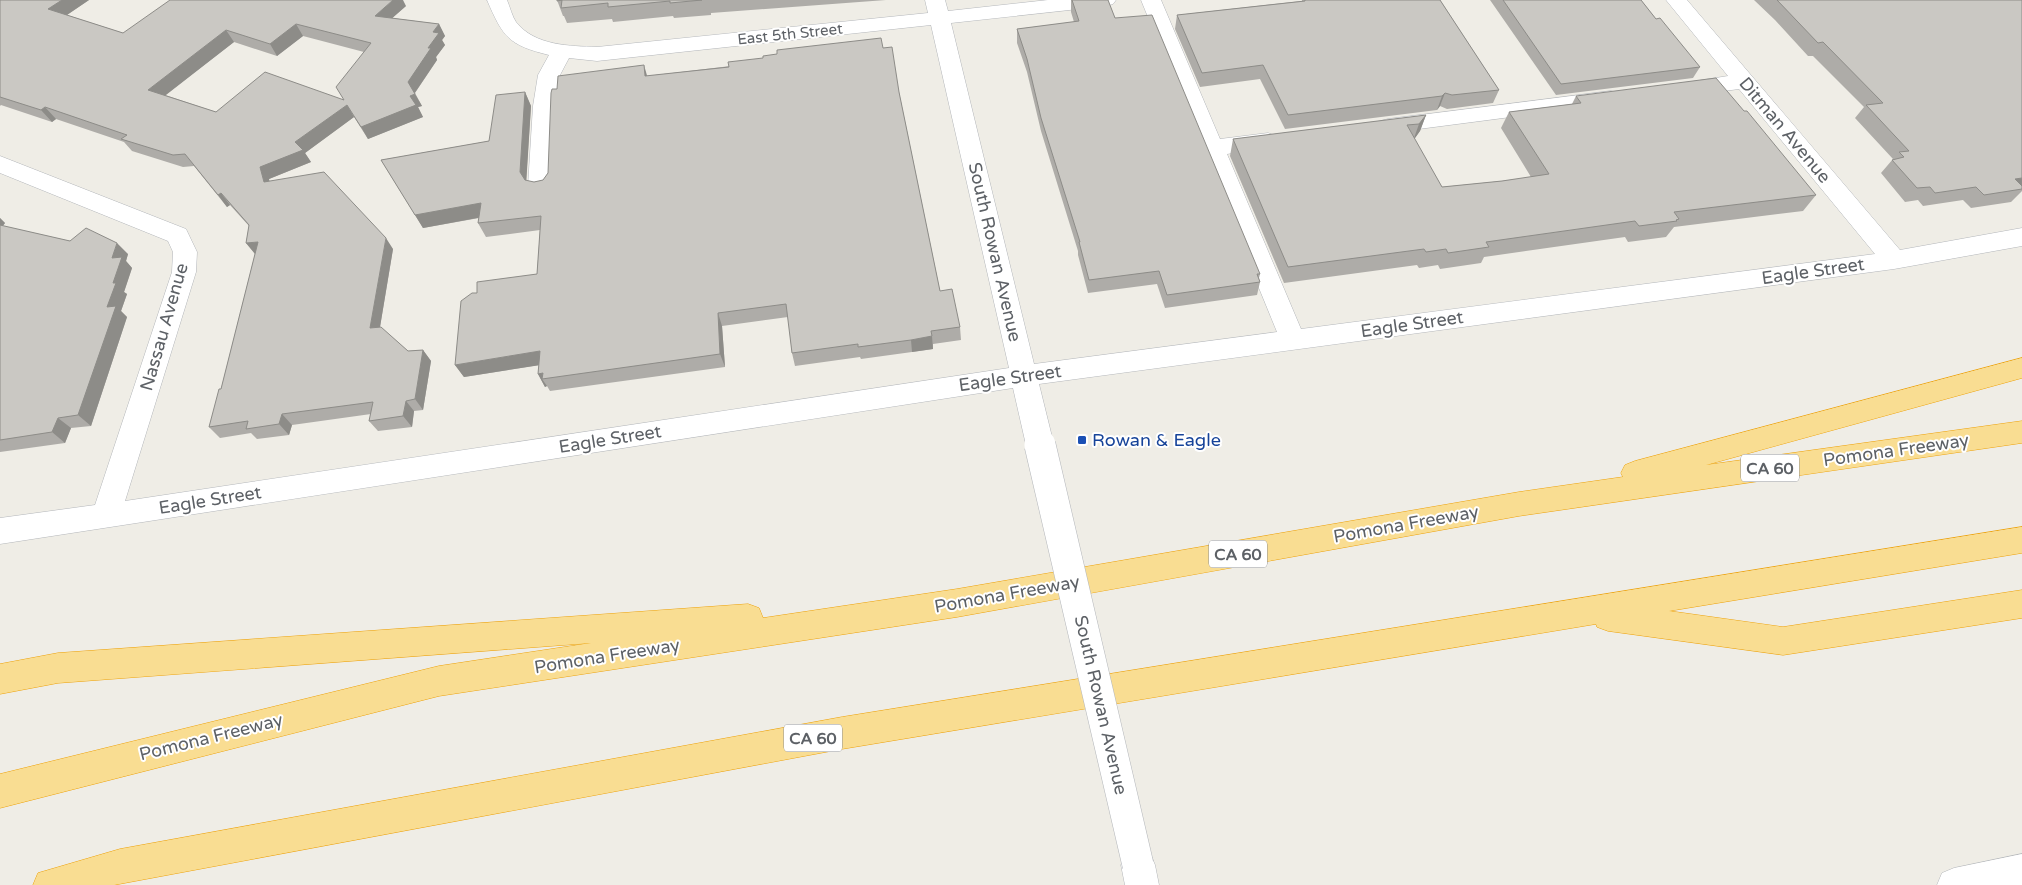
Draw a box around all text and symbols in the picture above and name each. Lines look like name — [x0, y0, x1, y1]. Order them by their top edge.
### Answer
street label: East 5th Street — [736, 19, 844, 48]
street label: Ditman Avenue — [1734, 73, 1836, 187]
street label: South Rowan Avenue — [964, 160, 1026, 344]
street label: Eagle Street — [1760, 253, 1866, 289]
street label: Nassau Avenue — [135, 261, 193, 393]
street label: Eagle Street — [1359, 306, 1465, 342]
street label: Eagle Street — [957, 360, 1063, 396]
street label: Eagle Street — [557, 420, 663, 458]
place label: Rowan & Eagle — [1092, 429, 1221, 451]
street label: Pomona Freeway — [1822, 429, 1971, 471]
marker: Rowan & Eagle — [1076, 434, 1088, 446]
road number: CA 60 — [1741, 454, 1799, 482]
street label: Eagle Street — [157, 481, 263, 519]
street label: Pomona Freeway — [1332, 500, 1481, 548]
road number: CA 60 — [1209, 540, 1267, 568]
street label: Pomona Freeway — [933, 570, 1082, 618]
street label: South Rowan Avenue — [1070, 613, 1132, 797]
street label: Pomona Freeway — [533, 634, 682, 678]
street label: Pomona Freeway — [137, 708, 285, 765]
road number: CA 60 — [784, 724, 842, 751]

